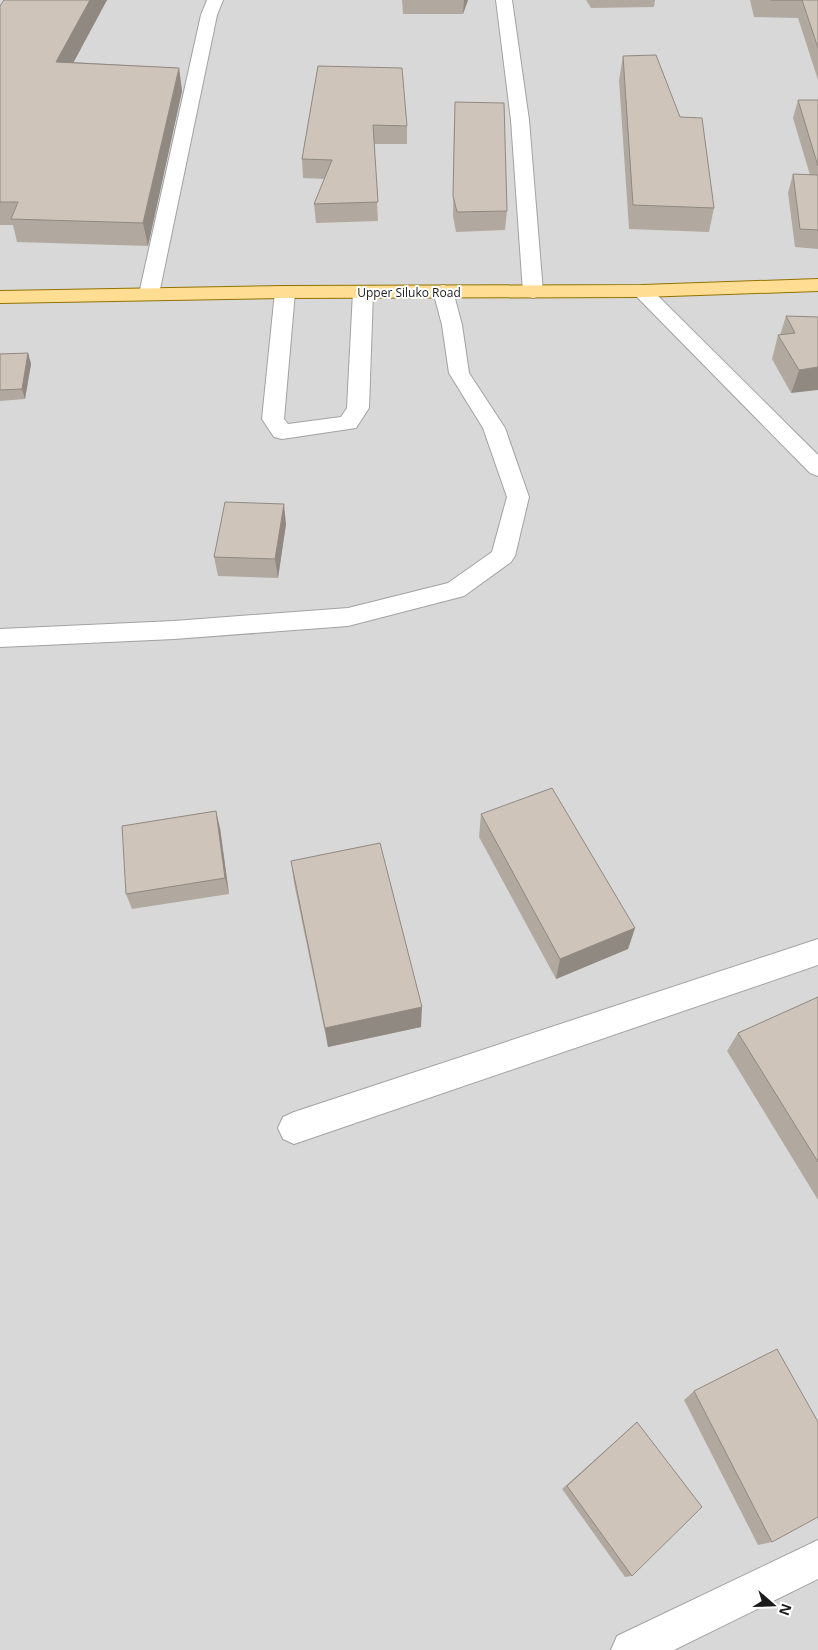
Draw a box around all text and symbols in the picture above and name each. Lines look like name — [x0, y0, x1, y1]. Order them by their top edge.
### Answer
street label: Upper Siluko Road — [357, 284, 461, 301]
north arrow — [748, 1580, 798, 1630]
text: N — [775, 1601, 797, 1618]

